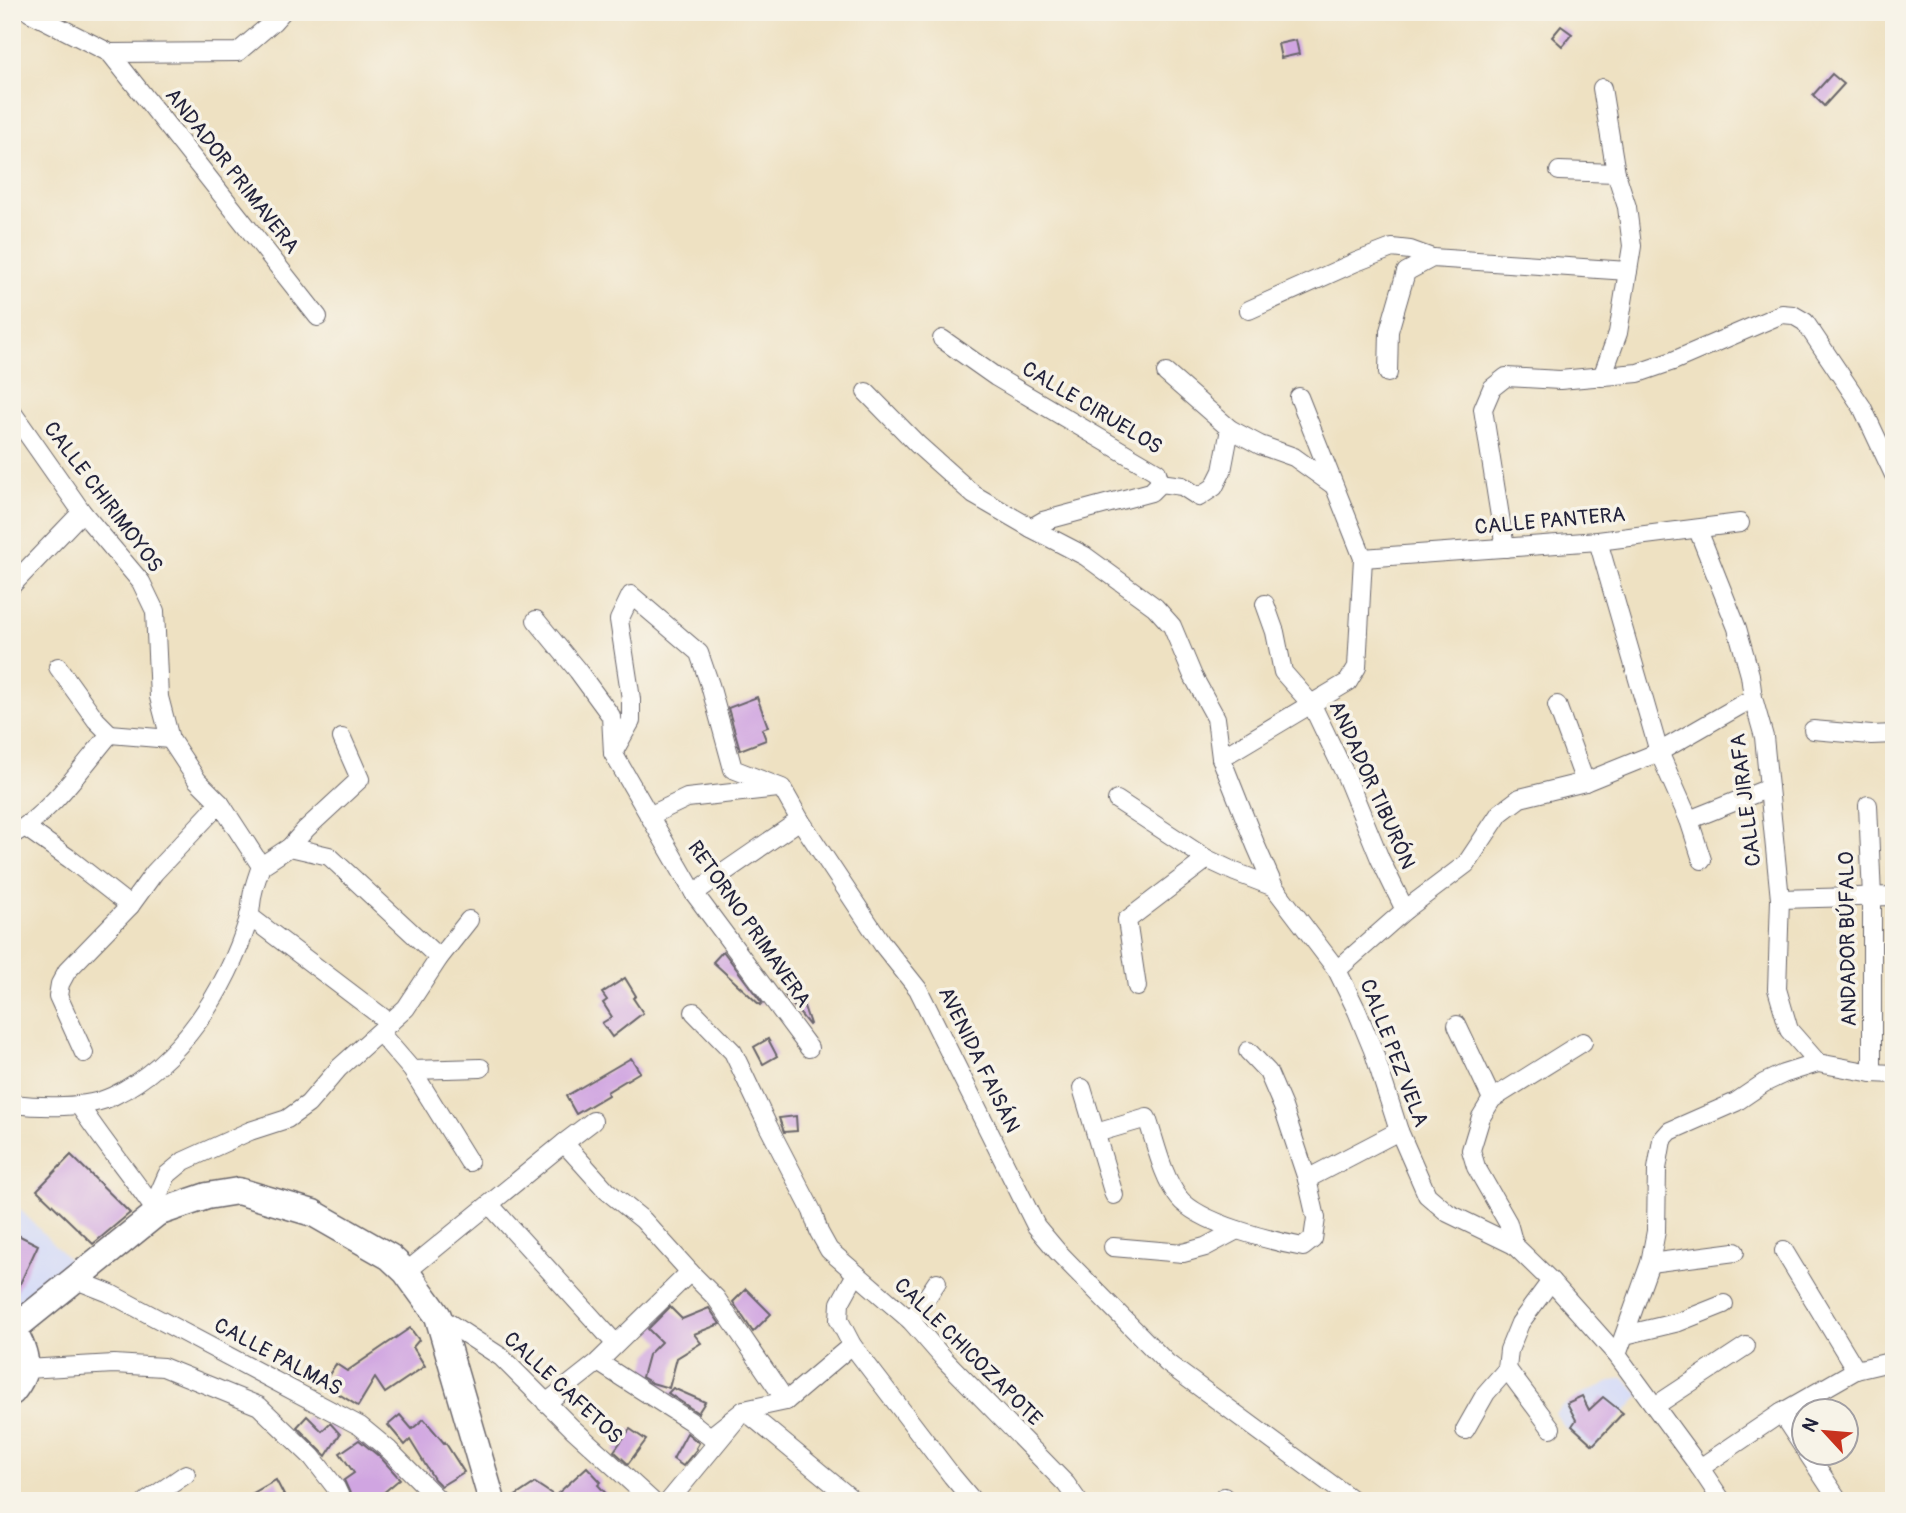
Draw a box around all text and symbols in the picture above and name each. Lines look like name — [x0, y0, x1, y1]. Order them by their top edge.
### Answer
street label: ANDADOR PRIMAVERA — [159, 83, 305, 259]
street label: CALLE CIRUELOS — [1017, 355, 1167, 461]
street label: CALLE CHIRIMOYOS — [37, 416, 169, 578]
street label: CALLE PANTERA — [1473, 501, 1627, 541]
street label: ANDADOR TIBURÓN — [1323, 696, 1422, 874]
street label: CALLE JIRAFA — [1724, 732, 1768, 868]
street label: RETORNO PRIMAVERA — [681, 835, 817, 1013]
street label: ANDADOR BÚFALO — [1833, 851, 1863, 1027]
street label: CALLE PEZ VELA — [1353, 975, 1435, 1131]
street label: AVENIDA FAISÁN — [932, 983, 1026, 1137]
street label: CALLE CHICOZAPOTE — [888, 1272, 1048, 1432]
street label: CALLE PALMAS — [209, 1312, 347, 1402]
street label: CALLE CAFETOS — [498, 1326, 628, 1450]
north arrow — [1790, 1398, 1860, 1468]
text: N — [1797, 1414, 1824, 1436]

